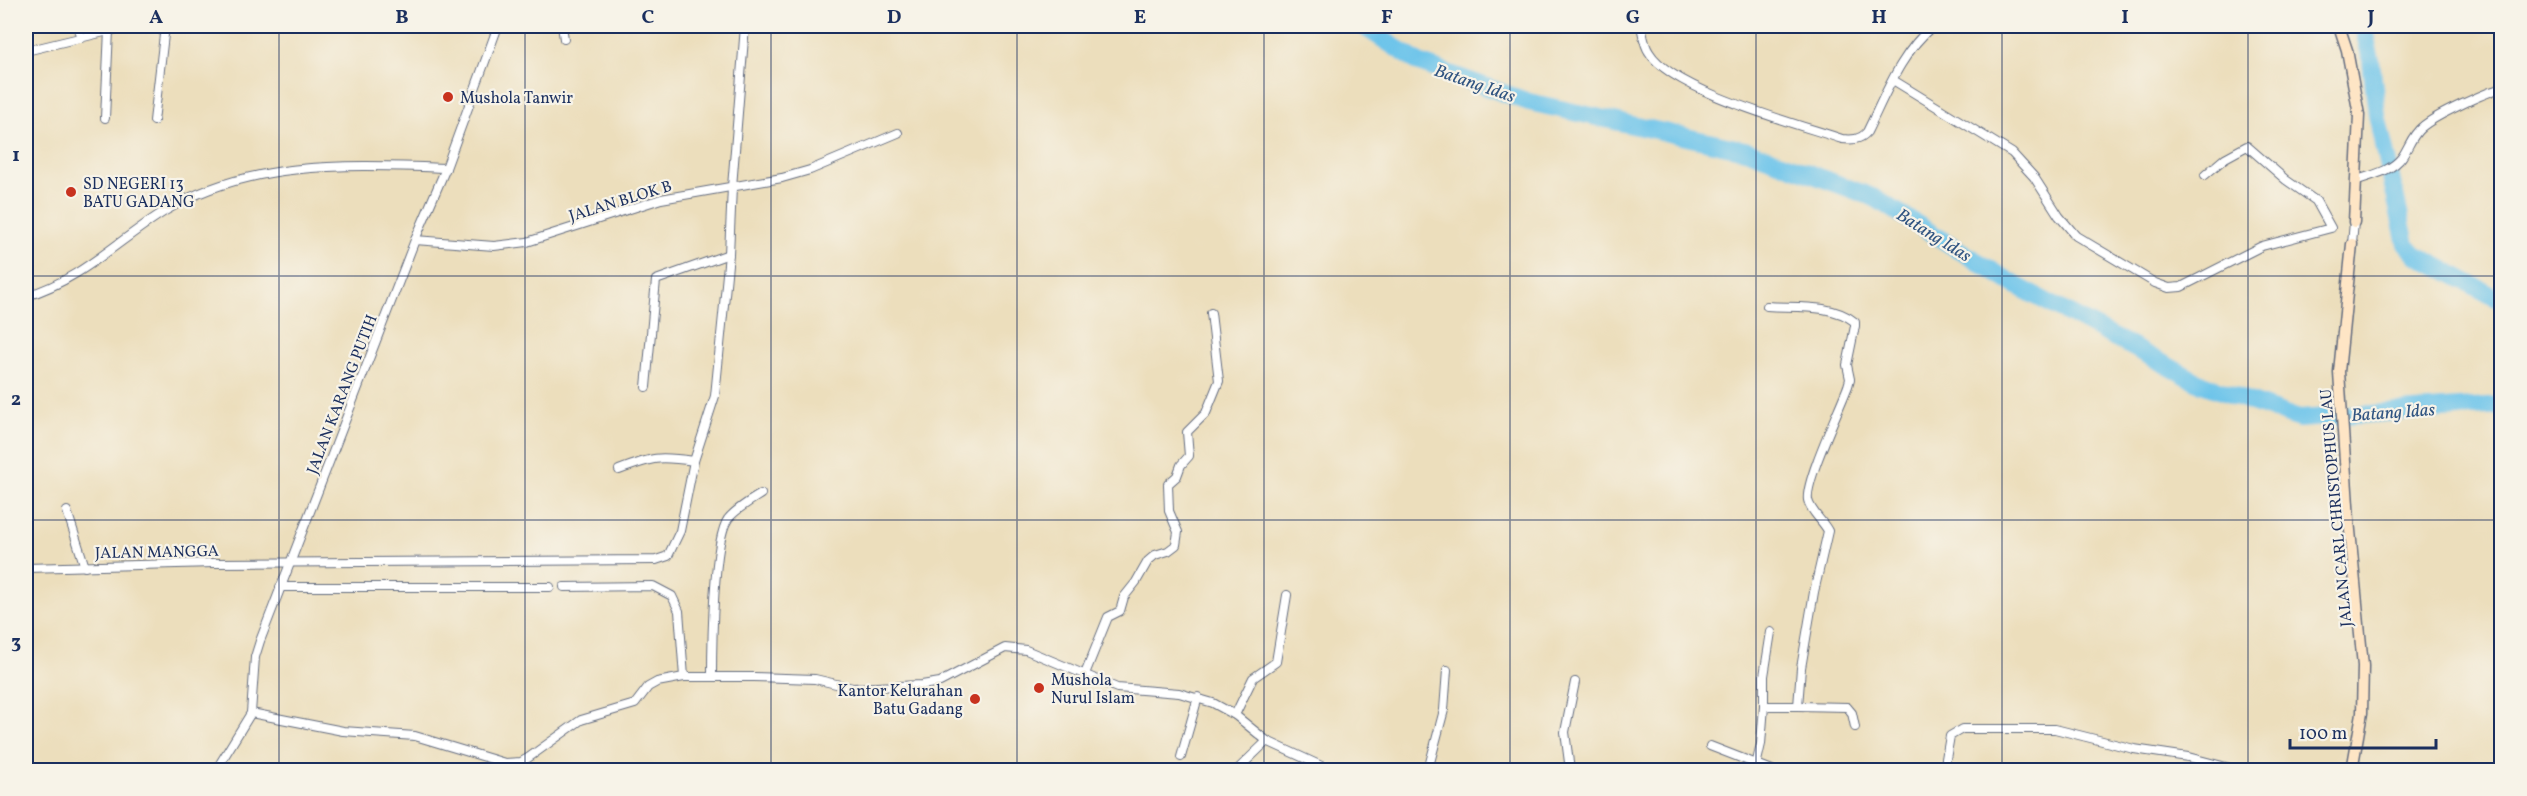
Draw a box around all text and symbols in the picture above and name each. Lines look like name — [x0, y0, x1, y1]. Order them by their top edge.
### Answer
text: A — [149, 4, 163, 32]
text: B — [395, 4, 409, 32]
text: C — [642, 4, 655, 32]
text: D — [887, 4, 901, 32]
text: E — [1134, 4, 1146, 32]
text: F — [1381, 4, 1393, 32]
text: G — [1626, 4, 1640, 32]
text: H — [1871, 4, 1887, 32]
text: I — [2121, 4, 2129, 32]
text: J — [2366, 4, 2375, 32]
water label: Batang Idas — [1431, 59, 1519, 110]
place label: Mushola Tanwir — [460, 88, 573, 110]
marker: Mushola Tanwir — [441, 90, 455, 104]
text: 1 — [12, 142, 20, 170]
place label: SD NEGERI 13 BATU GADANG — [83, 174, 195, 214]
street label: JALAN BLOK B — [566, 176, 675, 228]
marker: SD NEGERI 13 BATU GADANG — [64, 185, 78, 199]
water label: Batang Idas — [1891, 203, 1976, 269]
street label: JALAN KARANG PUTIH — [302, 312, 384, 478]
text: 2 — [11, 386, 21, 414]
street label: JALAN CARL CHRISTOPHUS LAU — [2316, 388, 2358, 628]
water label: Batang Idas — [2350, 398, 2436, 429]
street label: JALAN MANGGA — [95, 541, 219, 565]
text: 3 — [11, 629, 21, 657]
place label: Mushola Nurul Islam — [1051, 670, 1135, 710]
place label: Kantor Kelurahan Batu Gadang — [837, 681, 963, 721]
marker: Mushola Nurul Islam — [1032, 681, 1046, 695]
marker: Kantor Kelurahan Batu Gadang — [968, 692, 982, 706]
scale bar — [2290, 712, 2436, 750]
text: 100 m — [2299, 722, 2348, 747]

